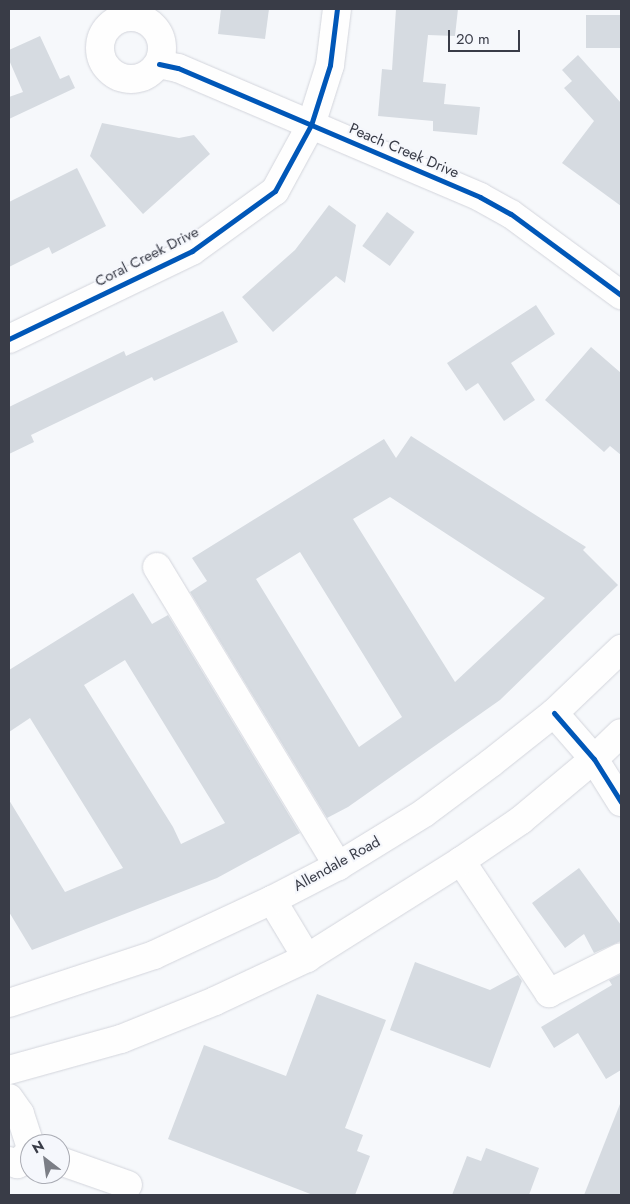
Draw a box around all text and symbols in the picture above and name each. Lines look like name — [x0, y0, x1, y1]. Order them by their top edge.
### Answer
scale bar — [450, 20, 522, 52]
text: 20 m — [456, 28, 490, 50]
street label: Peach Creek Drive — [346, 120, 462, 182]
street label: Coral Creek Drive — [92, 223, 202, 291]
street label: Allendale Road — [291, 833, 383, 895]
north arrow — [20, 1134, 70, 1184]
text: N — [28, 1135, 48, 1158]

